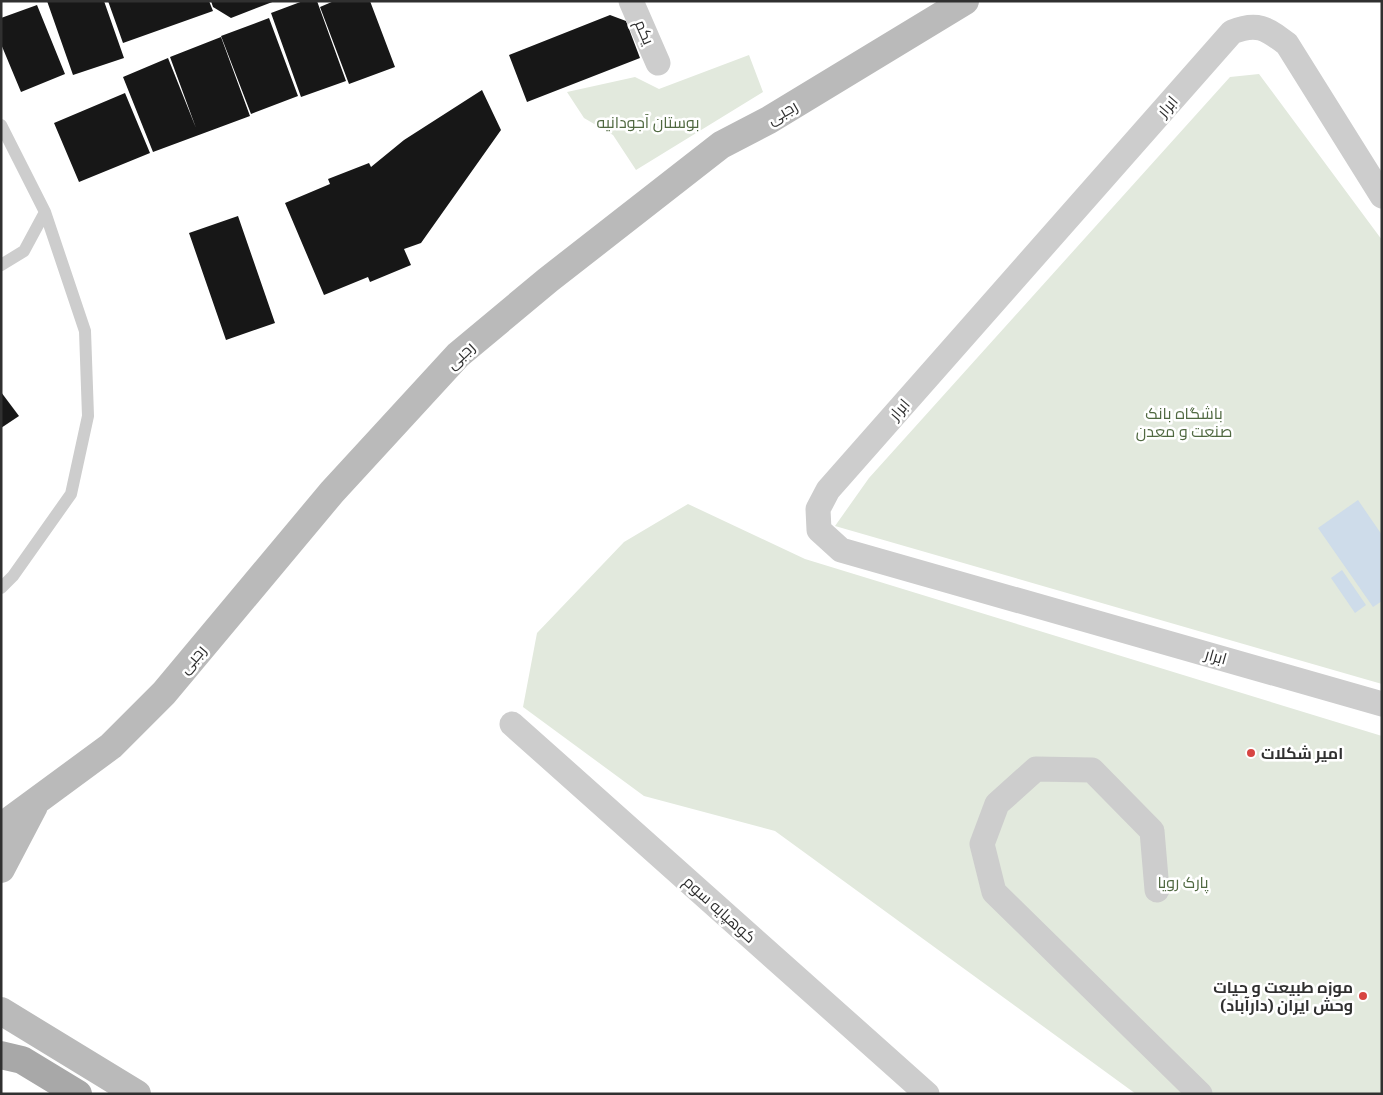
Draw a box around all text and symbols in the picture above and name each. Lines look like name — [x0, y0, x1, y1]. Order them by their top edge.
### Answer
street label: یکم — [629, 16, 659, 49]
street label: ابرار — [1152, 91, 1182, 122]
street label: رجبی — [763, 95, 801, 130]
park label: بوستان آجودانیه — [596, 112, 700, 133]
street label: رجبی — [442, 337, 479, 374]
street label: ابرار — [884, 394, 914, 425]
park label: باشگاه بانک صنعت و معدن — [1136, 403, 1232, 442]
street label: رجبی — [174, 640, 211, 678]
street label: ابرار — [1202, 643, 1229, 669]
place label: امیر شکلات — [1261, 743, 1343, 763]
marker: امیر شکلات — [1245, 747, 1257, 759]
street label: کوهپایه سوم — [678, 871, 761, 948]
park label: پارک رویا — [1157, 872, 1209, 894]
place label: موزه طبیعت و حیات وحش ایران (دارآباد) — [1213, 977, 1353, 1015]
marker: موزه طبیعت و حیات وحش ایران (دارآباد) — [1357, 990, 1369, 1002]

